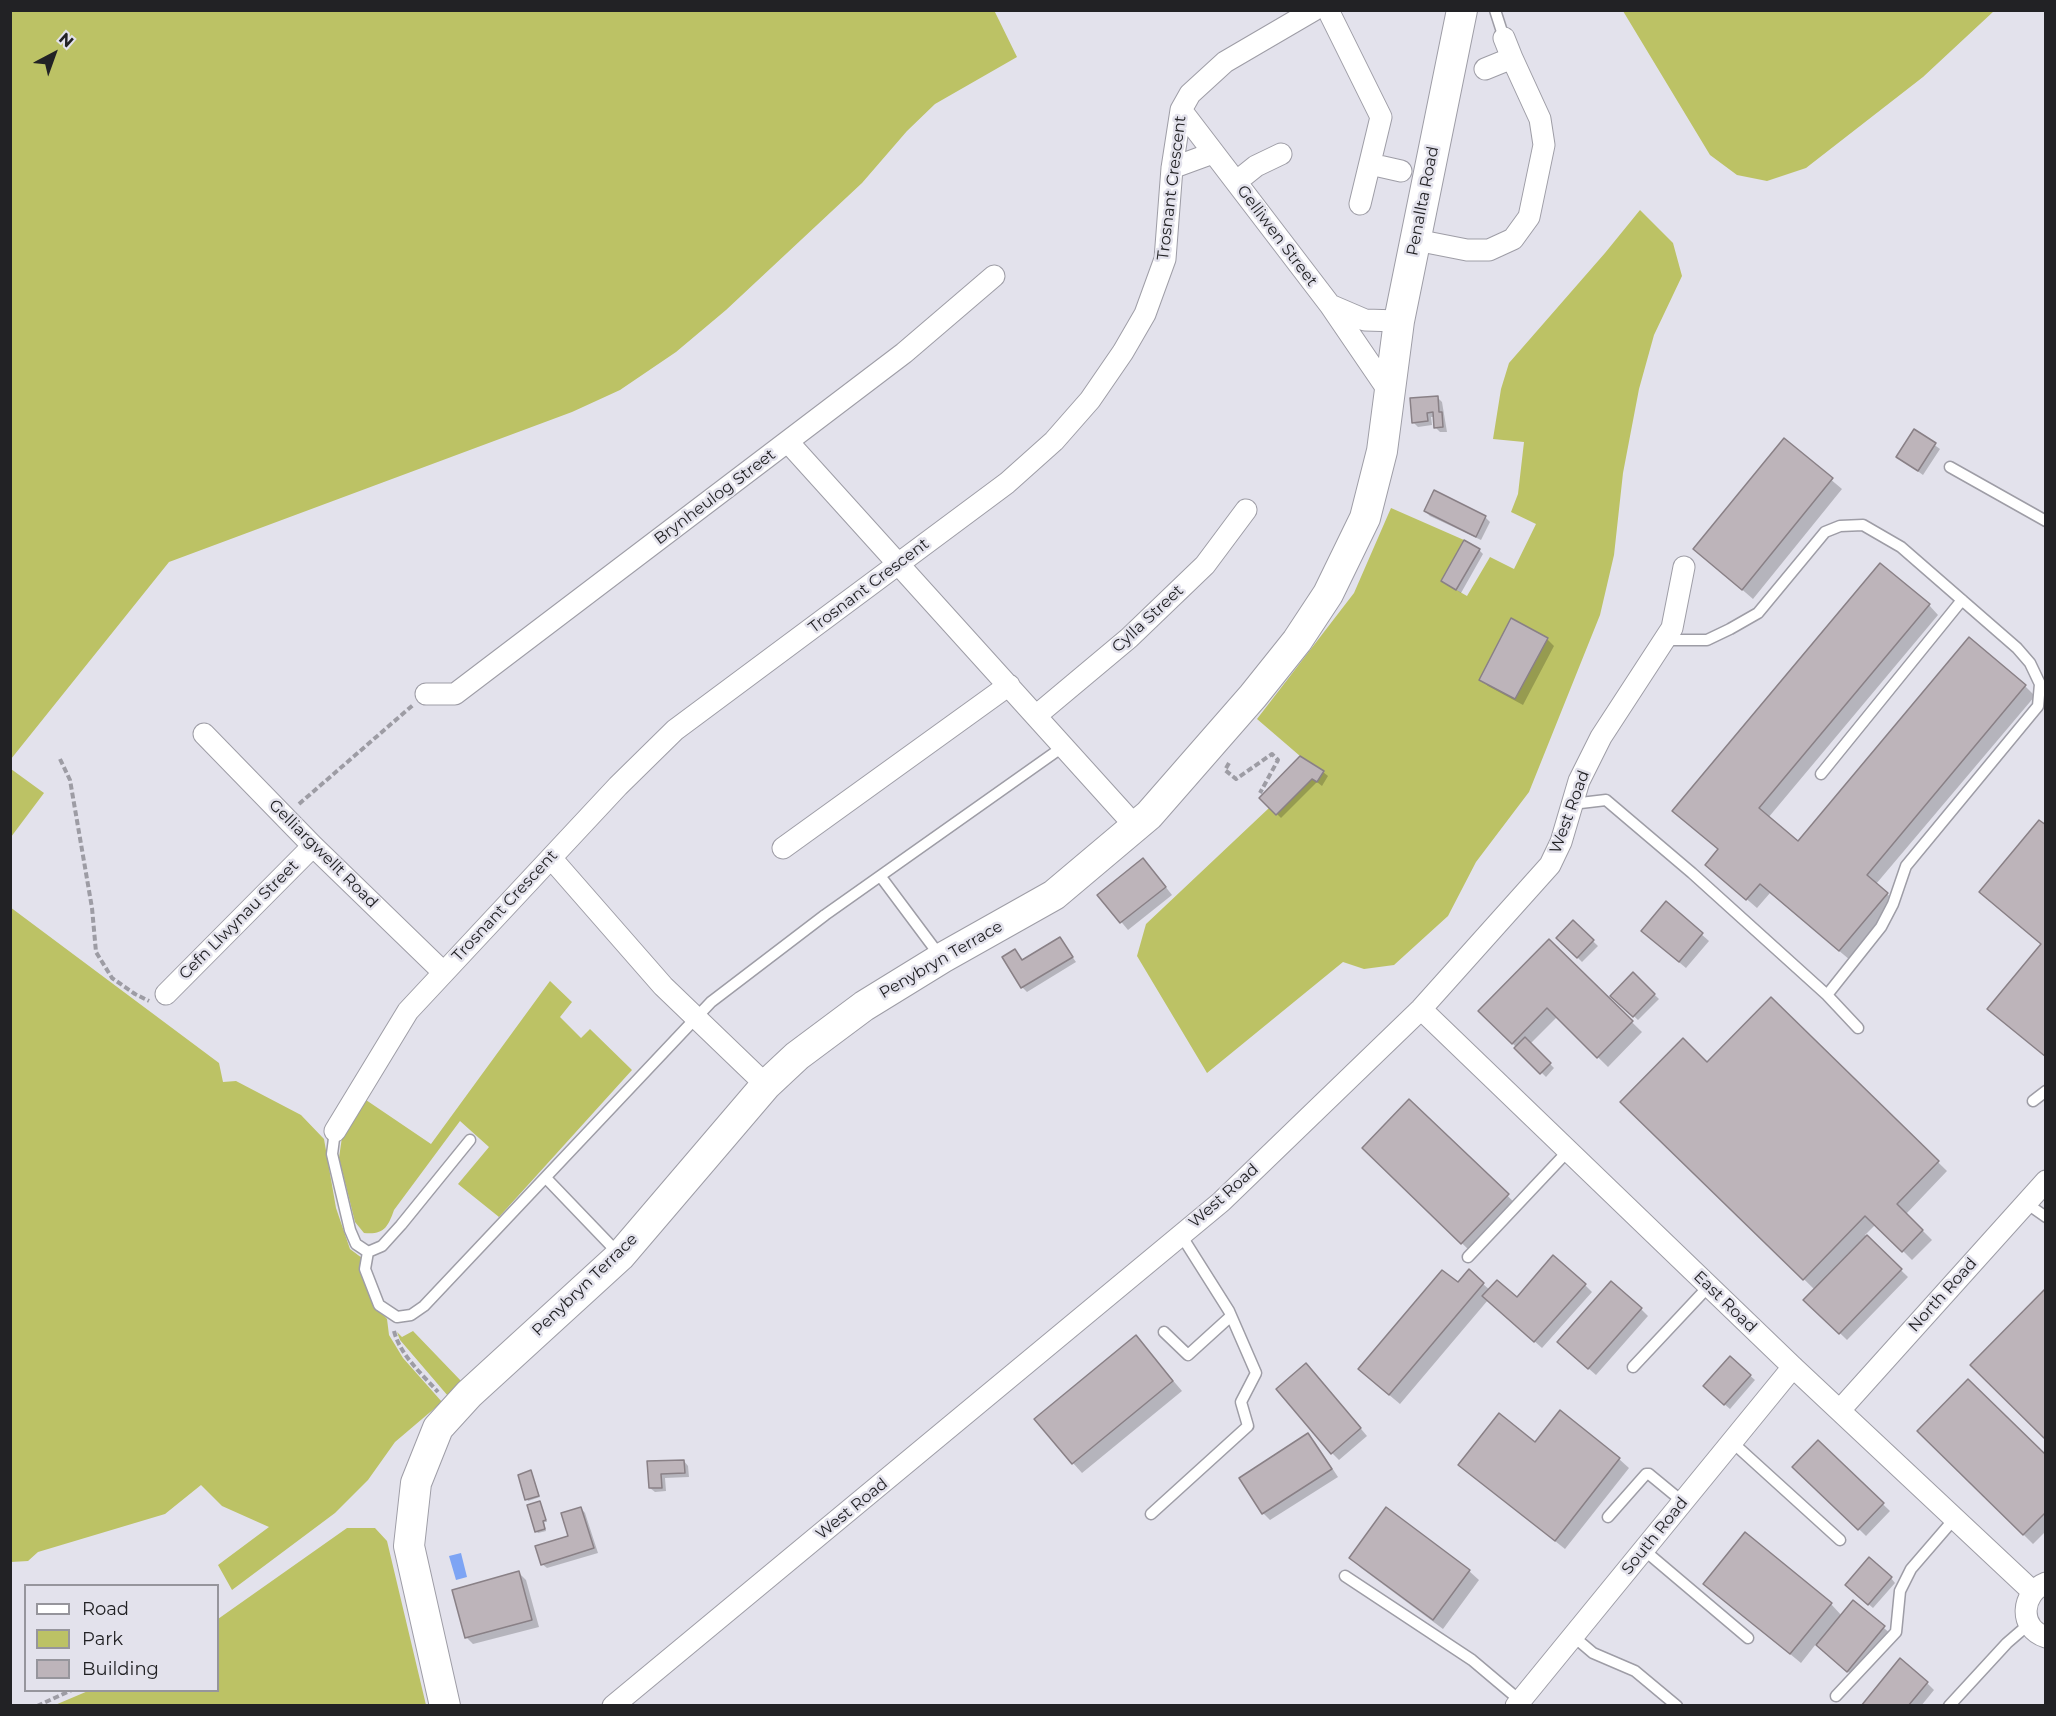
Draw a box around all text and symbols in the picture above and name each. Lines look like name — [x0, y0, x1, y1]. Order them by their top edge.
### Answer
north arrow — [24, 24, 84, 84]
text: N — [55, 29, 77, 51]
street label: Trosnant Crescent — [1154, 115, 1190, 261]
street label: Penallta Road — [1403, 145, 1443, 257]
street label: Gelliwen Street — [1233, 182, 1321, 290]
street label: Brynheulog Street — [651, 445, 779, 549]
street label: Trosnant Crescent — [805, 535, 933, 637]
street label: Cylla Street — [1108, 581, 1188, 657]
street label: West Road — [1546, 768, 1594, 856]
street label: Gelliargwellt Road — [265, 796, 381, 912]
street label: Trosnant Crescent — [448, 846, 562, 966]
street label: Cefn Llwynau Street — [175, 856, 303, 984]
street label: Penybryn Terrace — [876, 917, 1006, 1003]
street label: West Road — [1185, 1160, 1263, 1232]
street label: Penybryn Terrace — [528, 1230, 642, 1340]
street label: North Road — [1905, 1254, 1981, 1336]
street label: East Road — [1689, 1267, 1761, 1337]
street label: West Road — [812, 1474, 892, 1544]
street label: South Road — [1618, 1493, 1692, 1579]
legend — [24, 1584, 219, 1692]
text: Road — [82, 1598, 129, 1620]
text: Park — [82, 1628, 123, 1650]
text: Building — [82, 1658, 159, 1680]

